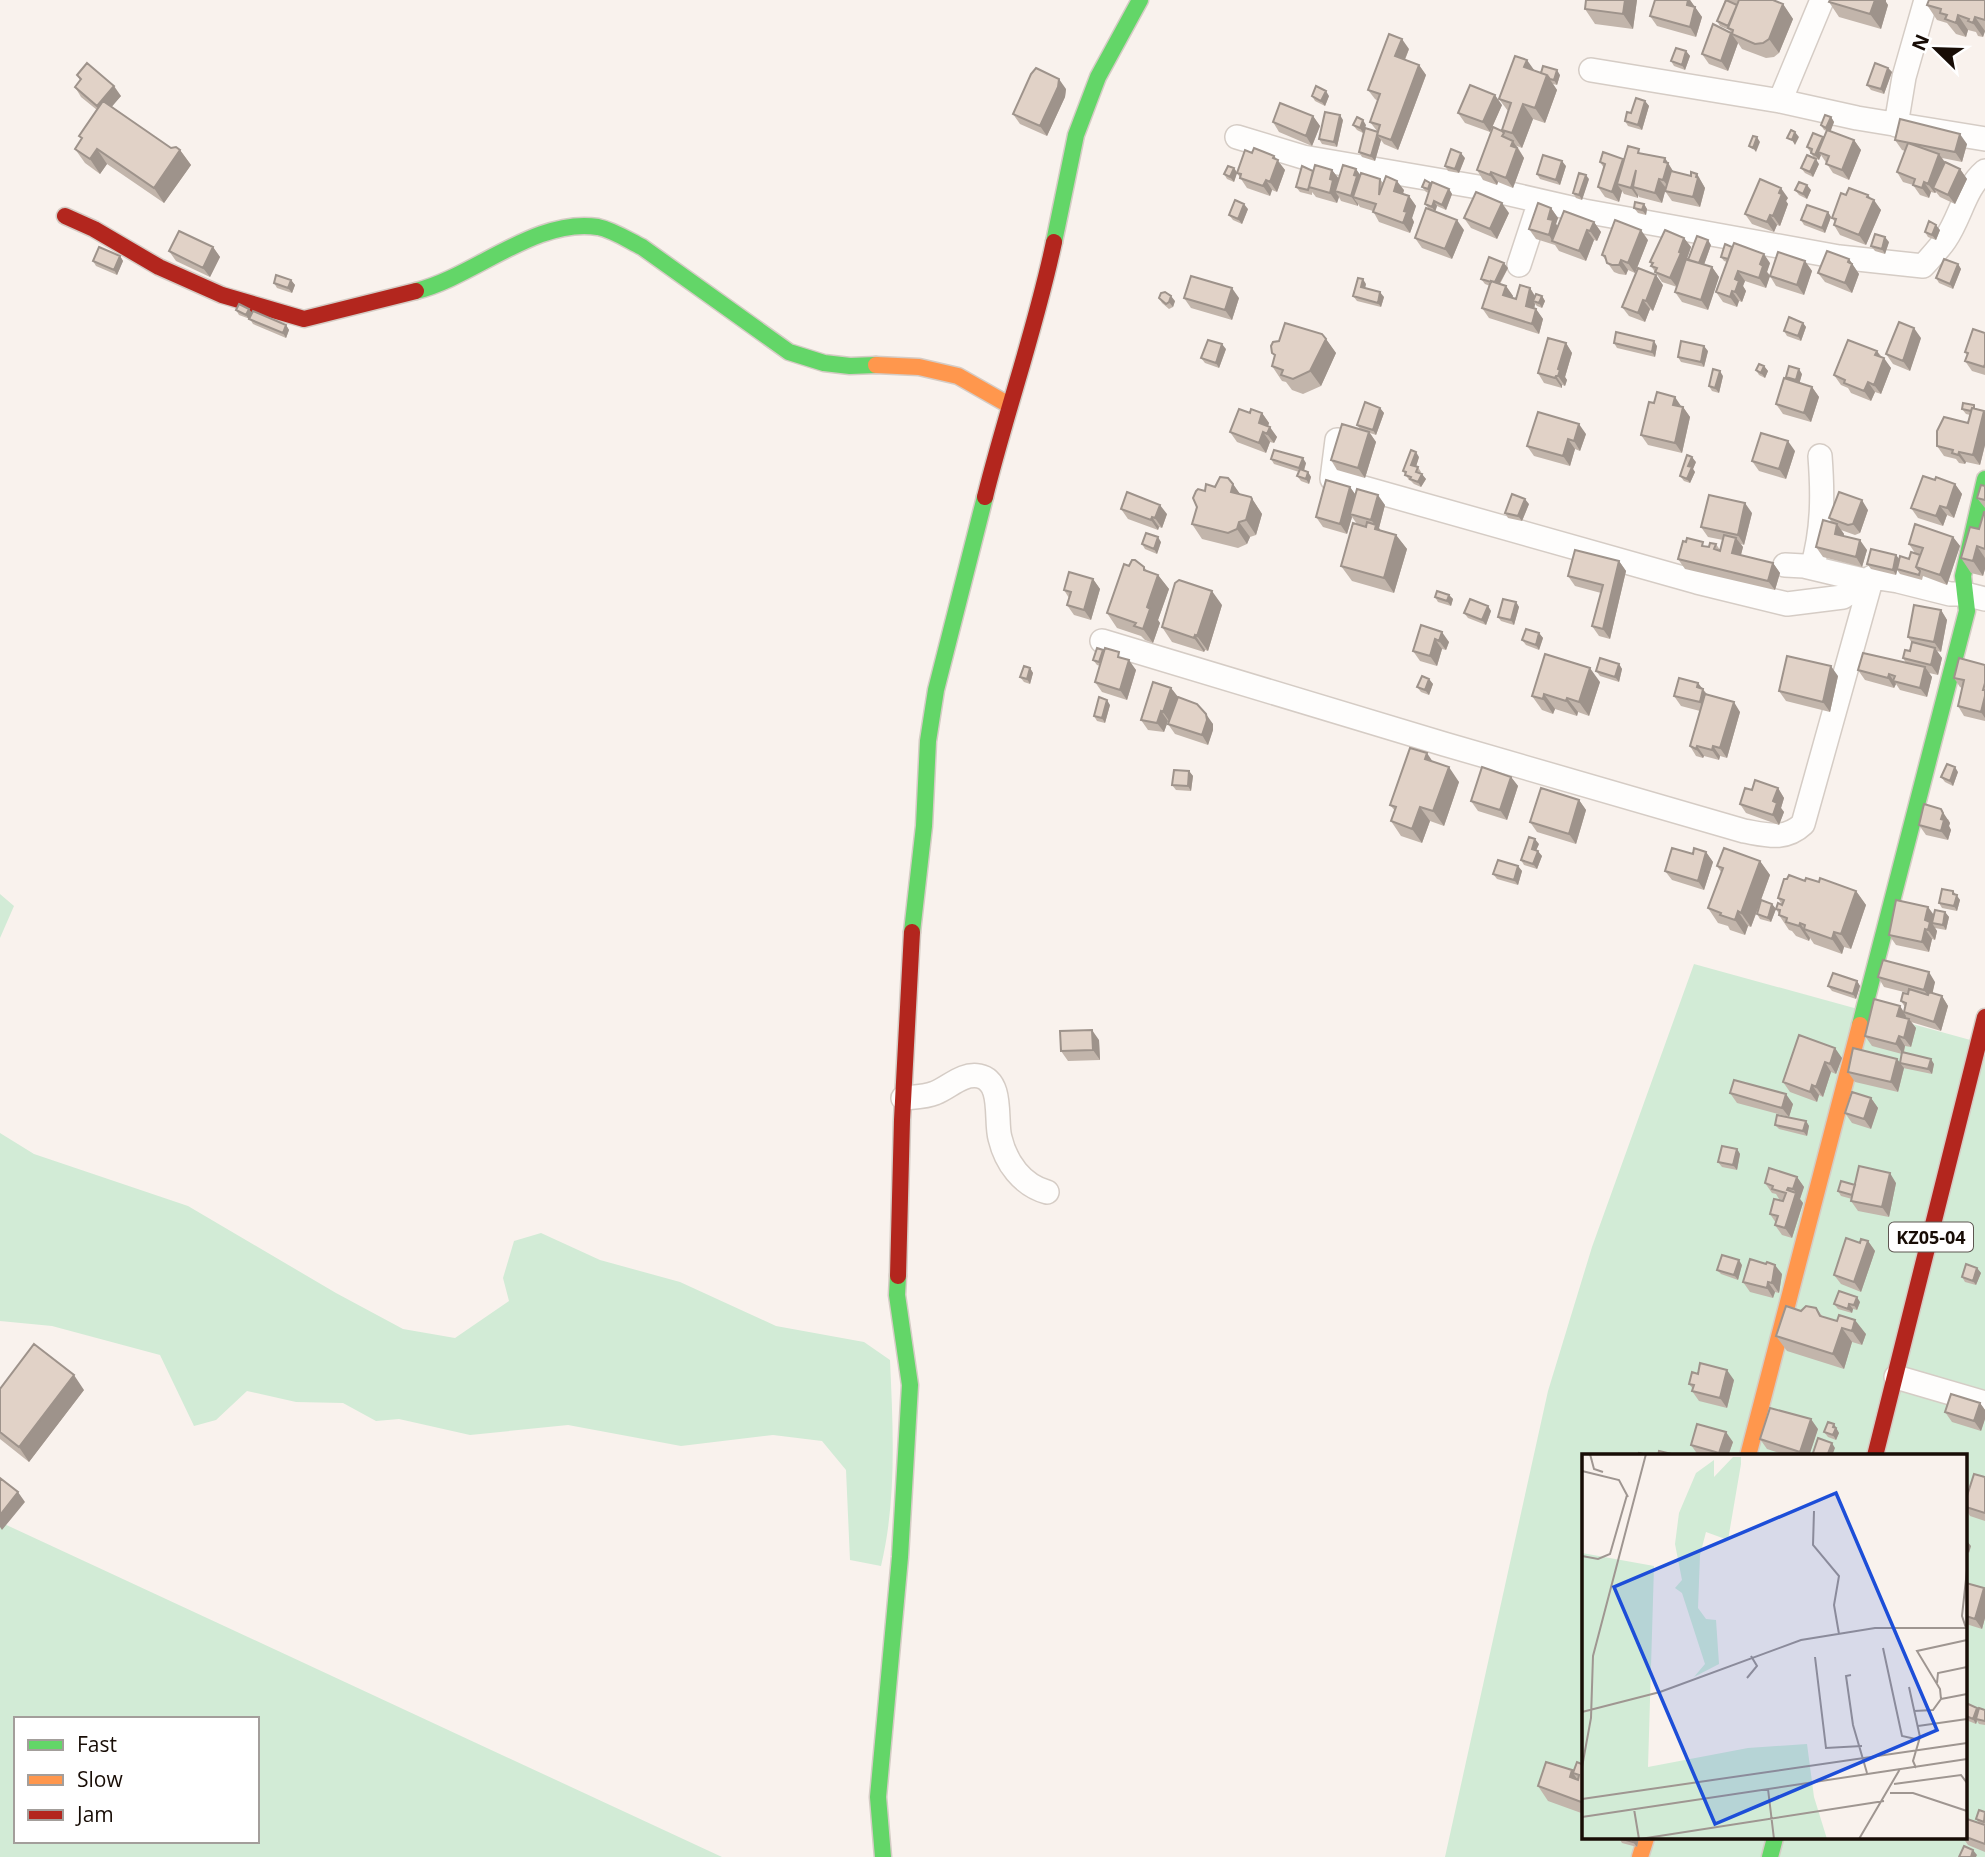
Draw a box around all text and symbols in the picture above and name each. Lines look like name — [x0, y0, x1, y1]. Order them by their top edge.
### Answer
north arrow — [1901, 14, 1971, 84]
text: N — [1905, 30, 1935, 55]
road number: KZ05-04 — [1889, 1222, 1973, 1252]
inset map — [1582, 1454, 1968, 1840]
legend — [14, 1717, 259, 1843]
text: Fast — [77, 1730, 117, 1758]
text: Slow — [77, 1765, 123, 1793]
text: Jam — [75, 1800, 114, 1828]

